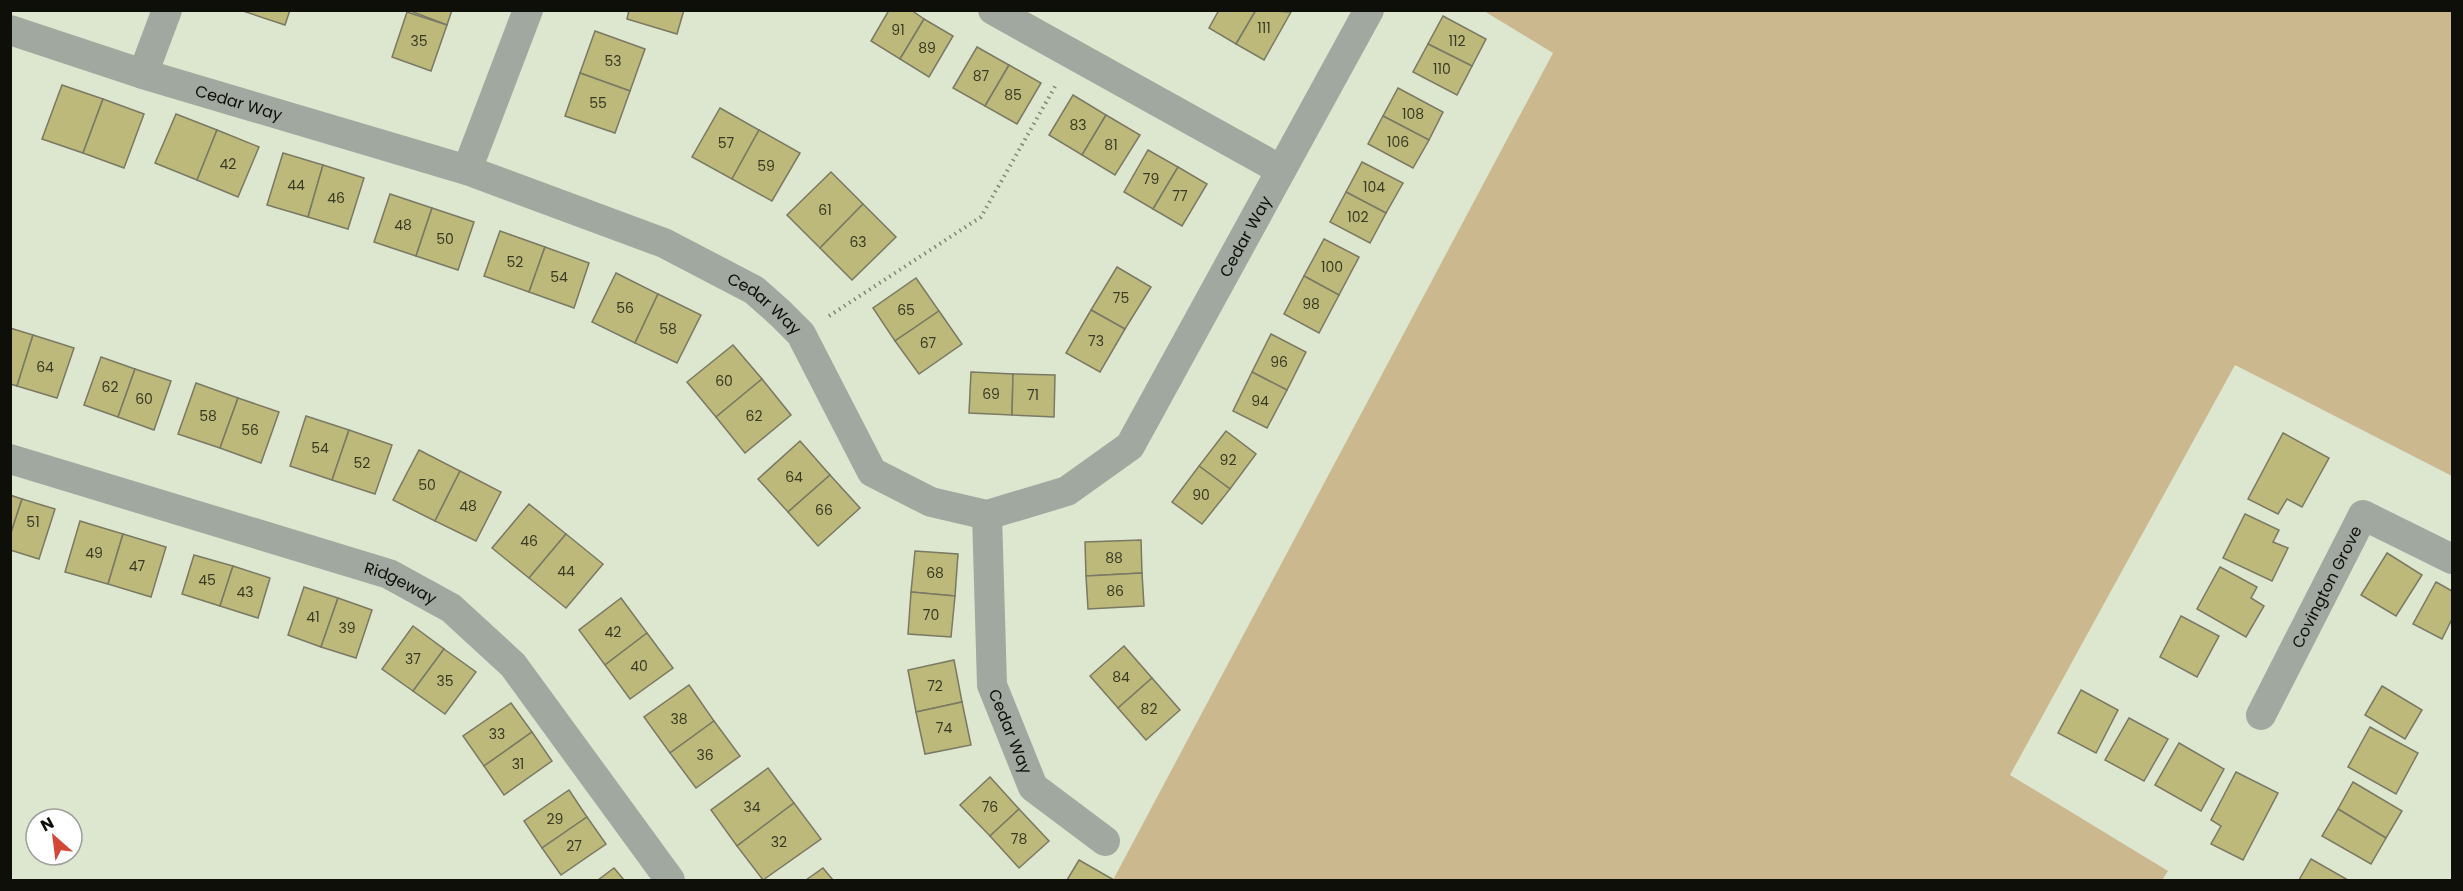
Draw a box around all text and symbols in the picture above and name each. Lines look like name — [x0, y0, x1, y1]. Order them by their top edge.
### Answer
house number: 111 — [1257, 18, 1271, 38]
house number: 91 — [891, 20, 905, 40]
house number: 35 — [410, 31, 428, 51]
house number: 112 — [1448, 31, 1466, 51]
house number: 89 — [918, 38, 936, 58]
house number: 53 — [604, 51, 622, 71]
house number: 110 — [1433, 59, 1451, 79]
house number: 87 — [973, 66, 990, 86]
street label: Cedar Way — [193, 79, 285, 126]
house number: 85 — [1004, 85, 1022, 105]
house number: 55 — [589, 93, 607, 113]
house number: 108 — [1402, 104, 1424, 124]
house number: 83 — [1069, 115, 1087, 135]
house number: 106 — [1387, 132, 1409, 152]
house number: 57 — [718, 133, 735, 153]
house number: 81 — [1104, 135, 1118, 155]
house number: 42 — [220, 154, 236, 174]
house number: 59 — [757, 156, 775, 176]
house number: 79 — [1143, 169, 1159, 189]
house number: 44 — [287, 175, 305, 195]
house number: 104 — [1363, 177, 1385, 197]
house number: 77 — [1172, 186, 1188, 206]
house number: 46 — [327, 188, 345, 208]
street label: Cedar Way — [1213, 191, 1277, 281]
house number: 61 — [818, 200, 832, 220]
house number: 102 — [1347, 207, 1369, 227]
house number: 48 — [394, 215, 412, 235]
house number: 50 — [436, 229, 454, 249]
house number: 63 — [849, 232, 867, 252]
house number: 52 — [507, 252, 523, 272]
house number: 100 — [1321, 257, 1343, 277]
house number: 54 — [550, 267, 568, 287]
street label: Cedar Way — [723, 267, 807, 340]
house number: 75 — [1113, 288, 1129, 308]
house number: 98 — [1302, 294, 1320, 314]
house number: 56 — [616, 298, 634, 318]
house number: 65 — [897, 300, 915, 320]
house number: 58 — [659, 319, 677, 339]
house number: 73 — [1088, 331, 1104, 351]
house number: 67 — [920, 333, 937, 353]
house number: 96 — [1270, 352, 1288, 372]
house number: 64 — [36, 357, 54, 377]
house number: 60 — [715, 371, 733, 391]
house number: 62 — [102, 377, 118, 397]
house number: 69 — [982, 384, 1000, 404]
house number: 71 — [1027, 385, 1039, 405]
house number: 60 — [135, 389, 153, 409]
house number: 94 — [1251, 391, 1269, 411]
house number: 58 — [199, 406, 217, 426]
house number: 62 — [746, 406, 762, 426]
house number: 56 — [241, 420, 259, 440]
house number: 54 — [311, 438, 329, 458]
house number: 92 — [1220, 450, 1236, 470]
house number: 52 — [354, 453, 370, 473]
house number: 64 — [785, 467, 803, 487]
house number: 50 — [418, 475, 436, 495]
house number: 90 — [1192, 485, 1210, 505]
house number: 48 — [459, 496, 477, 516]
house number: 66 — [815, 500, 833, 520]
house number: 51 — [26, 512, 40, 532]
street label: Covington Grove — [2286, 521, 2367, 652]
house number: 46 — [520, 531, 538, 551]
house number: 49 — [85, 543, 103, 563]
house number: 88 — [1105, 548, 1123, 568]
house number: 47 — [129, 556, 146, 576]
street label: Ridgeway — [362, 556, 441, 610]
house number: 44 — [557, 561, 575, 581]
house number: 68 — [926, 563, 944, 583]
house number: 45 — [198, 570, 216, 590]
house number: 86 — [1106, 581, 1124, 601]
house number: 43 — [236, 582, 254, 602]
house number: 70 — [923, 605, 939, 625]
house number: 41 — [306, 607, 320, 627]
house number: 39 — [338, 618, 356, 638]
house number: 42 — [605, 622, 621, 642]
house number: 37 — [405, 649, 421, 669]
house number: 40 — [630, 656, 648, 676]
house number: 84 — [1112, 667, 1130, 687]
house number: 35 — [436, 671, 454, 691]
house number: 72 — [927, 676, 943, 696]
street label: Cedar Way — [983, 685, 1038, 777]
house number: 82 — [1141, 699, 1157, 719]
house number: 38 — [670, 709, 688, 729]
house number: 74 — [936, 718, 952, 738]
house number: 33 — [489, 724, 505, 744]
house number: 36 — [696, 745, 714, 765]
house number: 31 — [512, 754, 524, 774]
house number: 34 — [743, 797, 761, 817]
house number: 76 — [982, 797, 998, 817]
north arrow — [24, 807, 84, 867]
house number: 29 — [547, 809, 563, 829]
text: N — [36, 811, 58, 837]
house number: 78 — [1011, 829, 1027, 849]
house number: 32 — [771, 832, 787, 852]
house number: 27 — [566, 836, 582, 856]

